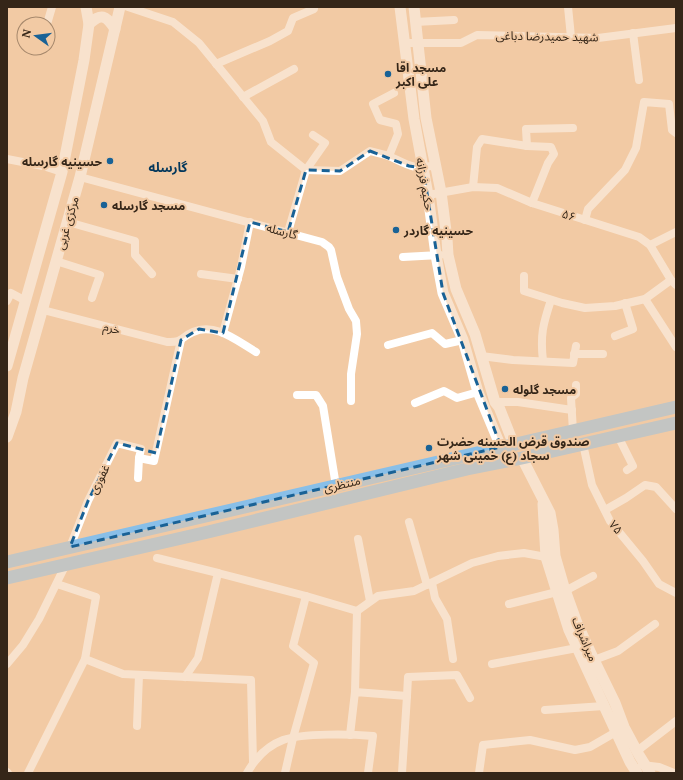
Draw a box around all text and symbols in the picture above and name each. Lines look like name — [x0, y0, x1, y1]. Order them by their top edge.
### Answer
north arrow — [16, 16, 56, 56]
text: N — [18, 27, 34, 39]
street label: شهید حمیدرضا دباغی — [496, 28, 598, 44]
place label: مسجد اقا علی اکبر — [395, 60, 446, 89]
marker: مسجد اقا علی اکبر — [383, 69, 393, 79]
place label: حسینیه گارسله — [22, 154, 102, 169]
marker: حسینیه گارسله — [105, 156, 115, 166]
street label: حکیم فرزانه — [411, 156, 437, 212]
district label: گارسله — [148, 158, 188, 176]
street label: مرکزی غربی — [52, 195, 82, 251]
place label: مسجد گارسله — [112, 198, 185, 213]
marker: مسجد گارسله — [99, 200, 109, 210]
street label: ۵۶ — [560, 206, 578, 224]
street label: گارسله — [265, 220, 300, 243]
place label: حسینیه گاردر — [403, 223, 473, 238]
marker: حسینیه گاردر — [391, 225, 401, 235]
street label: خرم — [101, 319, 122, 339]
place label: مسجد گلوله — [513, 382, 576, 397]
marker: مسجد گلوله — [500, 384, 510, 394]
place label: صندوق قرض الحسنه حضرت سجاد (ع) خمینی شهر — [436, 434, 590, 465]
marker: صندوق قرض الحسنه حضرت سجاد (ع) خمینی شهر — [424, 443, 434, 453]
street label: غفوری — [85, 462, 113, 496]
street label: منتظری — [322, 472, 362, 496]
street label: ۷۵ — [606, 517, 626, 537]
street label: میراشراف — [569, 615, 601, 663]

